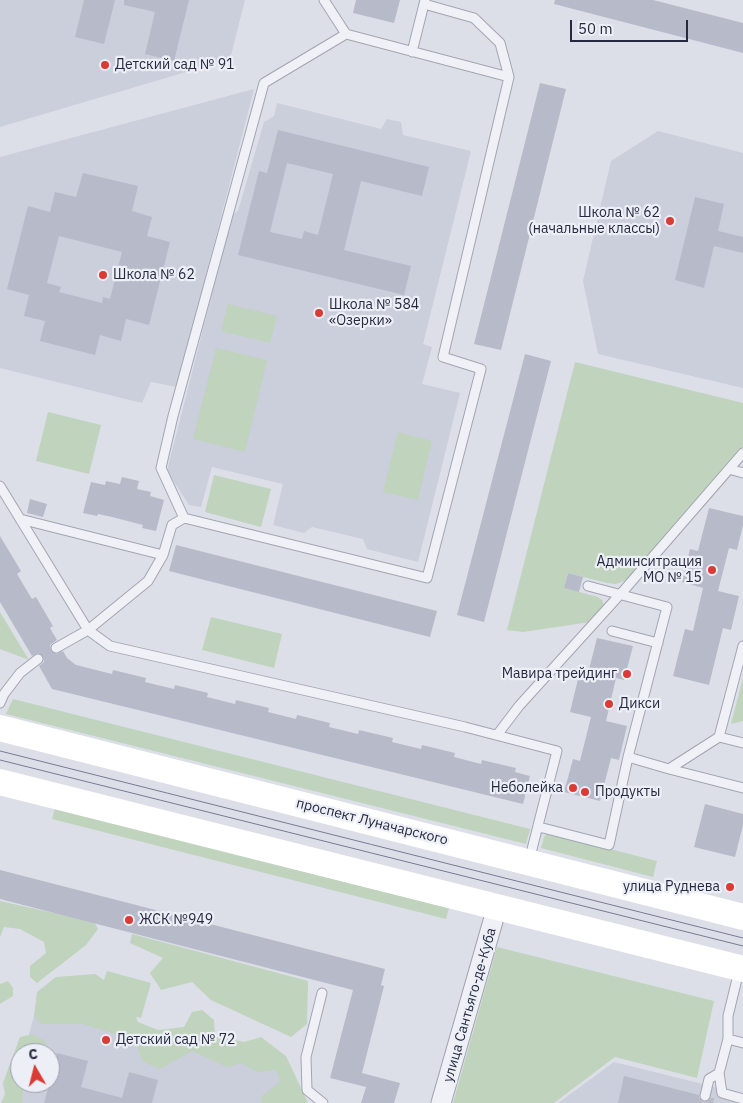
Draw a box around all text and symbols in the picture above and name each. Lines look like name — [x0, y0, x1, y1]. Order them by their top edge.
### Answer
scale bar — [573, 10, 690, 42]
text: 50 m — [578, 19, 613, 38]
place label: Детский сад № 91 — [115, 57, 235, 73]
marker: Детский сад № 91 — [99, 59, 111, 71]
place label: Школа № 62 (начальные классы) — [528, 205, 660, 238]
marker: Школа № 62 (начальные классы) — [664, 215, 676, 227]
place label: Школа № 62 — [113, 267, 195, 283]
marker: Школа № 62 — [97, 269, 109, 281]
place label: Школа № 584 «Озерки» — [329, 297, 419, 330]
marker: Школа № 584 «Озерки» — [313, 307, 325, 319]
place label: Админситрация МО № 15 — [597, 554, 702, 586]
marker: Админситрация МО № 15 — [706, 564, 718, 576]
place label: Мавира трейдинг — [502, 666, 617, 682]
marker: Мавира трейдинг — [621, 668, 633, 680]
place label: Дикси — [619, 696, 660, 712]
marker: Дикси — [603, 698, 615, 710]
place label: Неболейка — [491, 780, 563, 796]
marker: Неболейка — [567, 782, 579, 794]
place label: Продукты — [595, 784, 660, 800]
marker: Продукты — [579, 786, 591, 798]
street label: проспект Луначарского — [294, 795, 450, 849]
place label: улица Руднева — [623, 879, 720, 895]
marker: улица Руднева — [724, 881, 736, 893]
place label: ЖСК №949 — [139, 912, 213, 928]
marker: ЖСК №949 — [123, 914, 135, 926]
street label: улица Сантьяго-де-Куба — [440, 926, 500, 1084]
place label: Детский сад № 72 — [116, 1032, 236, 1048]
marker: Детский сад № 72 — [100, 1034, 112, 1046]
north arrow — [10, 1043, 60, 1093]
text: С — [27, 1045, 39, 1064]

